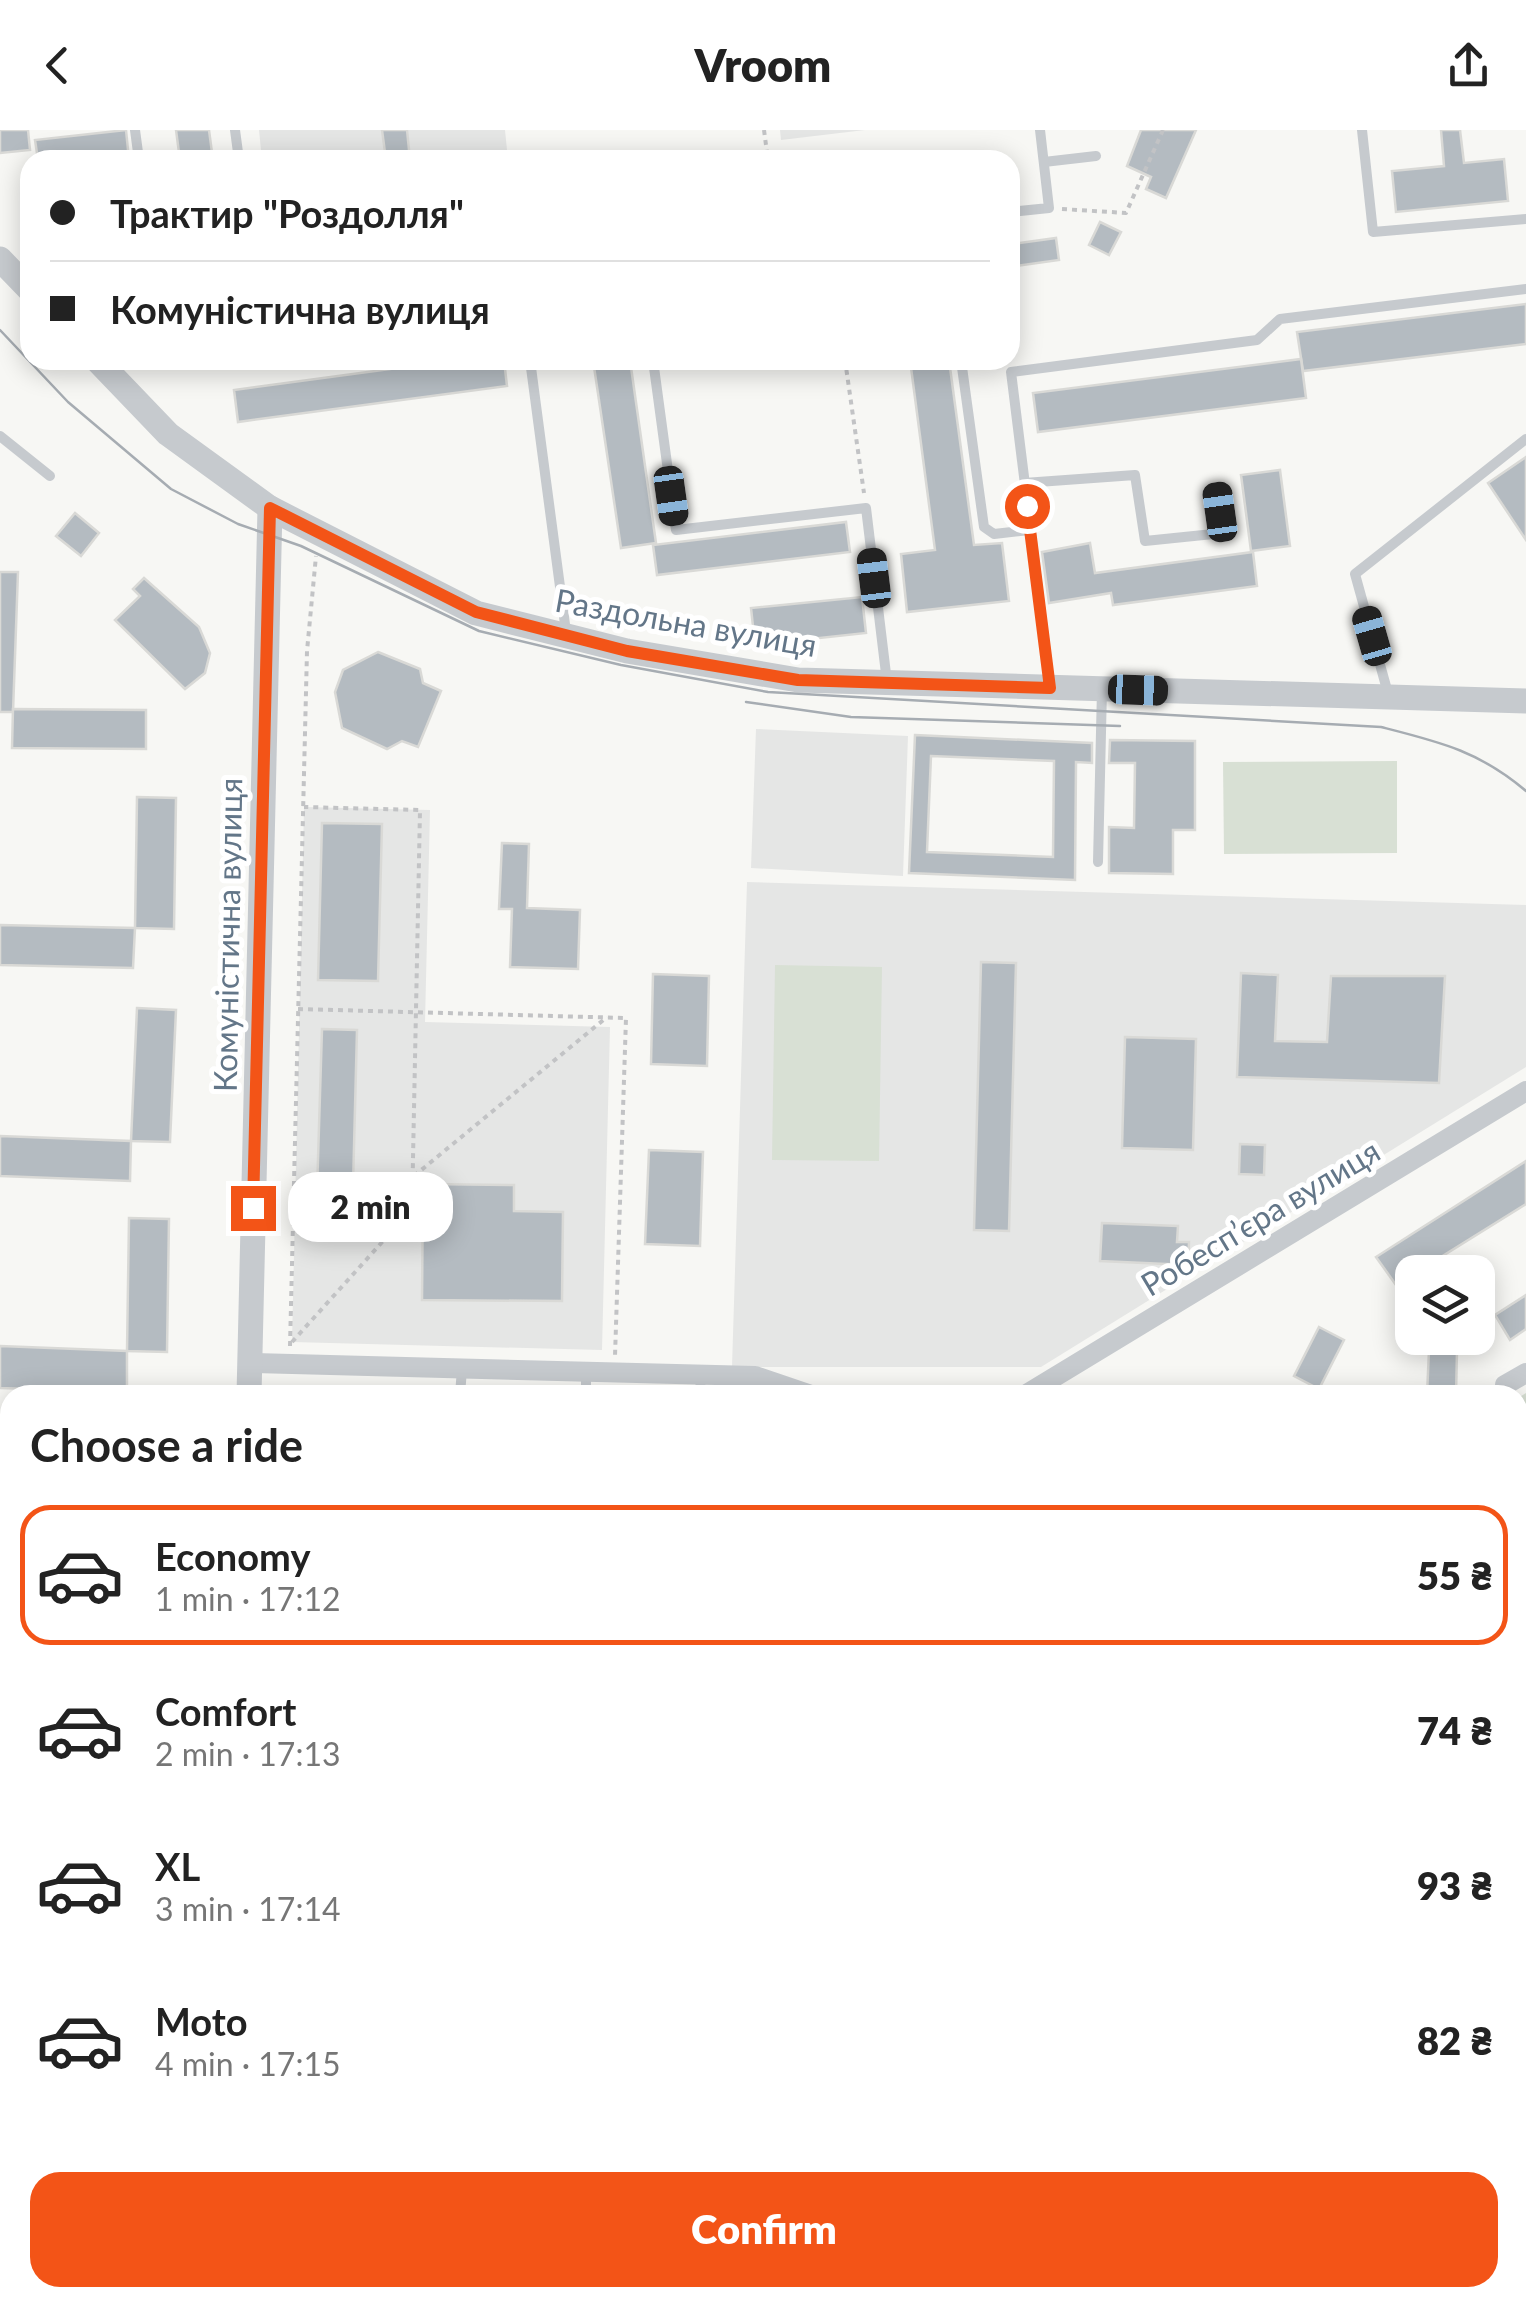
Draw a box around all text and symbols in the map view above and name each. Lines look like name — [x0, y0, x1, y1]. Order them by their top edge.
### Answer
icon: back — [30, 38, 85, 93]
text: Vroom — [695, 38, 831, 92]
icon: share — [1441, 38, 1496, 93]
text: Трактир "Роздолля" — [110, 190, 464, 236]
text: Комуністична вулиця — [110, 286, 490, 332]
car — [652, 464, 690, 528]
car — [1201, 480, 1239, 544]
route start — [1005, 484, 1050, 529]
car — [855, 546, 893, 610]
street label: Раздольна вулиця — [552, 580, 820, 664]
car — [1349, 603, 1395, 669]
car — [1107, 674, 1169, 706]
street label: Комуністична вулиця — [205, 778, 249, 1092]
street label: Робесп’єра вулиця — [1134, 1130, 1386, 1304]
callout: 2 min — [288, 1173, 453, 1243]
route end — [231, 1186, 276, 1231]
text: 2 min — [331, 1187, 410, 1226]
map controls — [1395, 1255, 1495, 1355]
button: layers — [1395, 1255, 1495, 1355]
text: Choose a ride — [30, 1418, 303, 1472]
icon: car — [35, 1530, 125, 1620]
text: Economy — [155, 1533, 310, 1579]
text: 55 ₴ — [1417, 1552, 1493, 1598]
text: 1 min · 17:12 — [155, 1579, 341, 1618]
icon: car — [35, 1685, 125, 1775]
text: Comfort — [155, 1688, 296, 1734]
text: 74 ₴ — [1417, 1707, 1493, 1753]
text: 2 min · 17:13 — [155, 1734, 341, 1773]
icon: car — [35, 1840, 125, 1930]
text: XL — [155, 1843, 200, 1889]
text: 93 ₴ — [1417, 1862, 1493, 1908]
text: 3 min · 17:14 — [155, 1889, 341, 1928]
icon: car — [35, 1995, 125, 2085]
text: Moto — [155, 1998, 248, 2044]
text: 82 ₴ — [1417, 2017, 1493, 2063]
text: 4 min · 17:15 — [155, 2044, 341, 2083]
button: Confirm — [30, 2172, 1498, 2287]

